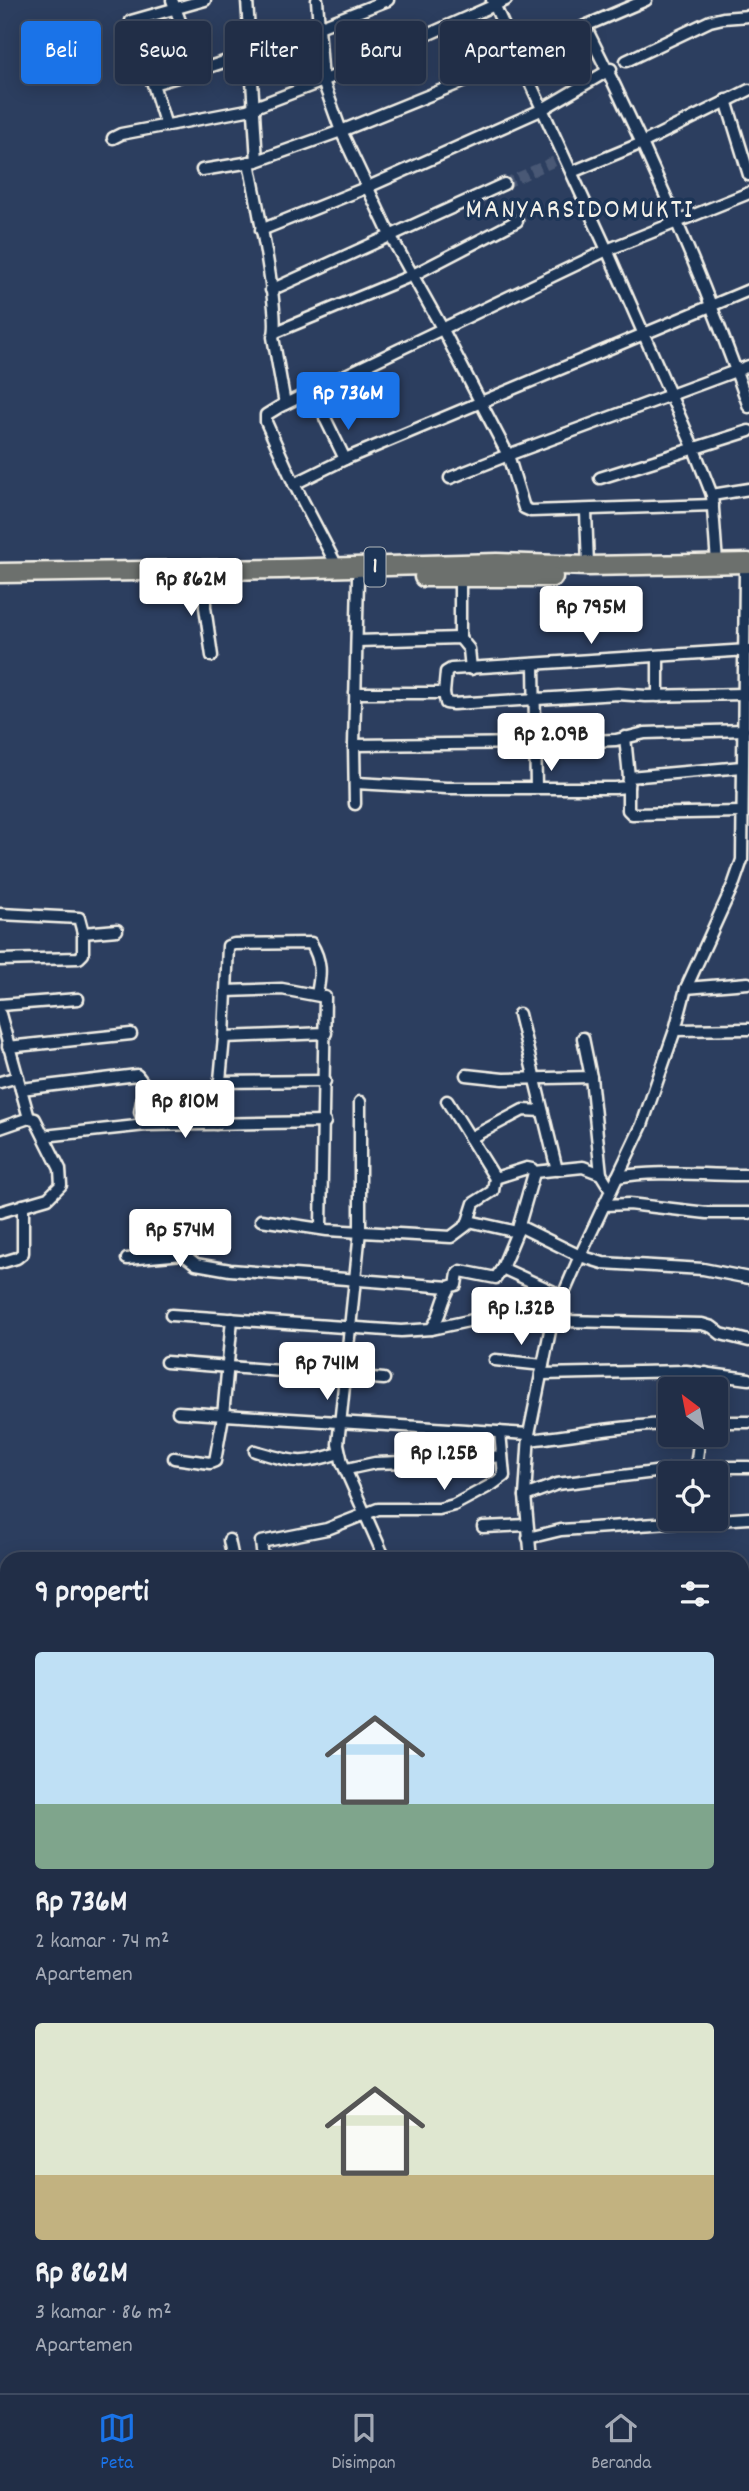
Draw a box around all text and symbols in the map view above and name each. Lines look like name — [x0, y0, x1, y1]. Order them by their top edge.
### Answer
chip: Beli — [21, 21, 101, 84]
chip: Sewa — [115, 21, 211, 84]
chip: Filter — [225, 21, 322, 84]
chip: Baru — [336, 21, 426, 84]
chip: Apartemen — [440, 21, 590, 84]
district label: MANYARSIDOMUKTI — [466, 192, 694, 232]
pin: Rp 736M — [283, 372, 413, 432]
text: Rp 736M — [313, 378, 383, 411]
road number: 1 — [364, 548, 386, 586]
pin: Rp 862M — [126, 558, 256, 618]
text: Rp 862M — [155, 564, 227, 597]
pin: Rp 795M — [526, 586, 656, 646]
text: Rp 795M — [556, 592, 626, 625]
pin: Rp 2.09B — [479, 714, 623, 773]
text: Rp 2.09B — [514, 719, 588, 752]
pin: Rp 810M — [120, 1080, 250, 1140]
text: Rp 810M — [151, 1086, 219, 1119]
pin: Rp 574M — [115, 1210, 245, 1269]
text: Rp 574M — [145, 1215, 215, 1248]
pin: Rp 1.32B — [449, 1288, 593, 1347]
text: Rp 1.32B — [487, 1293, 555, 1326]
pin: Rp 741M — [262, 1342, 392, 1402]
text: Rp 741M — [295, 1348, 359, 1381]
north arrow — [658, 1377, 728, 1447]
map controls — [658, 1377, 728, 1531]
pin: Rp 1.25B — [372, 1432, 516, 1492]
text: Rp 1.25B — [410, 1438, 478, 1471]
button: locate — [658, 1461, 728, 1531]
text: 9 properti — [35, 1573, 149, 1616]
icon: filters — [676, 1575, 714, 1613]
icon: home — [312, 1697, 438, 1823]
text: Rp 736M — [35, 1883, 127, 1926]
text: 2 kamar · 74 m² — [35, 1926, 169, 1959]
text: Apartemen — [35, 1959, 133, 1992]
icon: home — [312, 2068, 438, 2194]
text: Rp 862M — [35, 2254, 128, 2297]
text: 3 kamar · 86 m² — [35, 2297, 172, 2330]
text: Apartemen — [35, 2330, 133, 2363]
tab: Peta — [98, 2409, 136, 2478]
tab: Disimpan — [331, 2409, 396, 2478]
tab: Beranda — [591, 2409, 651, 2478]

